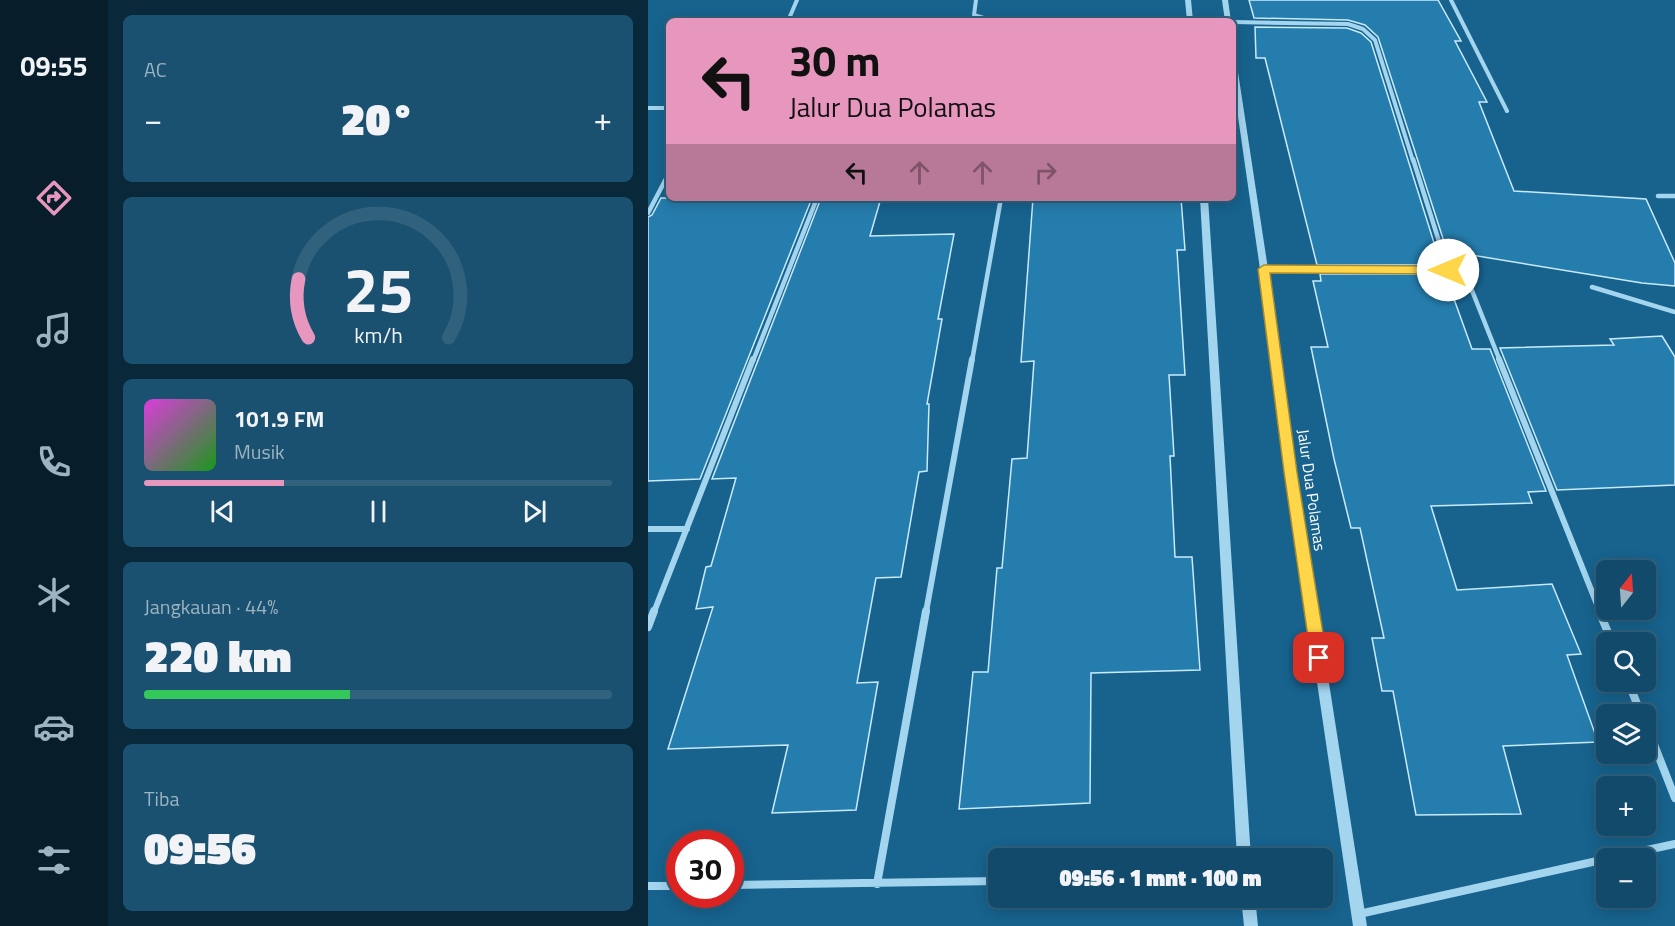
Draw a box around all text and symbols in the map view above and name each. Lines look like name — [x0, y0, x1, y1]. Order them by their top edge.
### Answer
text: 30 m — [789, 28, 881, 92]
icon: left — [690, 42, 768, 120]
text: 09:55 — [20, 45, 88, 86]
text: AC — [144, 54, 167, 85]
text: 20° — [341, 84, 415, 152]
text: Jalur Dua Polamas — [789, 86, 996, 127]
text: − — [144, 94, 162, 144]
text: + — [594, 94, 612, 144]
icon: left — [840, 156, 873, 189]
icon: ahead — [903, 156, 936, 189]
icon: ahead — [966, 156, 999, 189]
icon: right — [1029, 156, 1062, 189]
icon: directions — [33, 177, 75, 219]
position arrow — [1416, 238, 1480, 302]
text: 25 — [343, 241, 413, 336]
icon: music — [33, 309, 75, 351]
text: km/h — [354, 319, 402, 351]
text: 101.9 FM — [234, 402, 324, 436]
street label: Jalur Dua Polamas — [1292, 428, 1332, 552]
text: Musik — [234, 436, 285, 467]
icon: phone — [33, 441, 75, 483]
icon: previous — [206, 495, 239, 528]
icon: pause — [362, 495, 395, 528]
icon: next — [518, 495, 551, 528]
north arrow — [1596, 560, 1656, 620]
map controls — [1596, 560, 1656, 908]
icon: climate — [33, 574, 75, 616]
text: Jangkauan · 44% — [144, 591, 278, 622]
text: 220 km — [144, 621, 292, 689]
pin — [1293, 632, 1344, 683]
button: search — [1596, 632, 1656, 692]
icon: arrive — [1302, 641, 1335, 674]
button: layers — [1596, 704, 1656, 764]
icon: car — [33, 706, 75, 748]
button: + — [1596, 776, 1656, 836]
text: Tiba — [144, 783, 179, 814]
text: 09:56 — [144, 813, 256, 881]
speed limit sign: 30 — [666, 830, 744, 908]
icon: filters — [33, 839, 75, 881]
button: − — [1596, 848, 1656, 908]
text: 09:56 · 1 mnt · 100 m — [1060, 861, 1261, 895]

